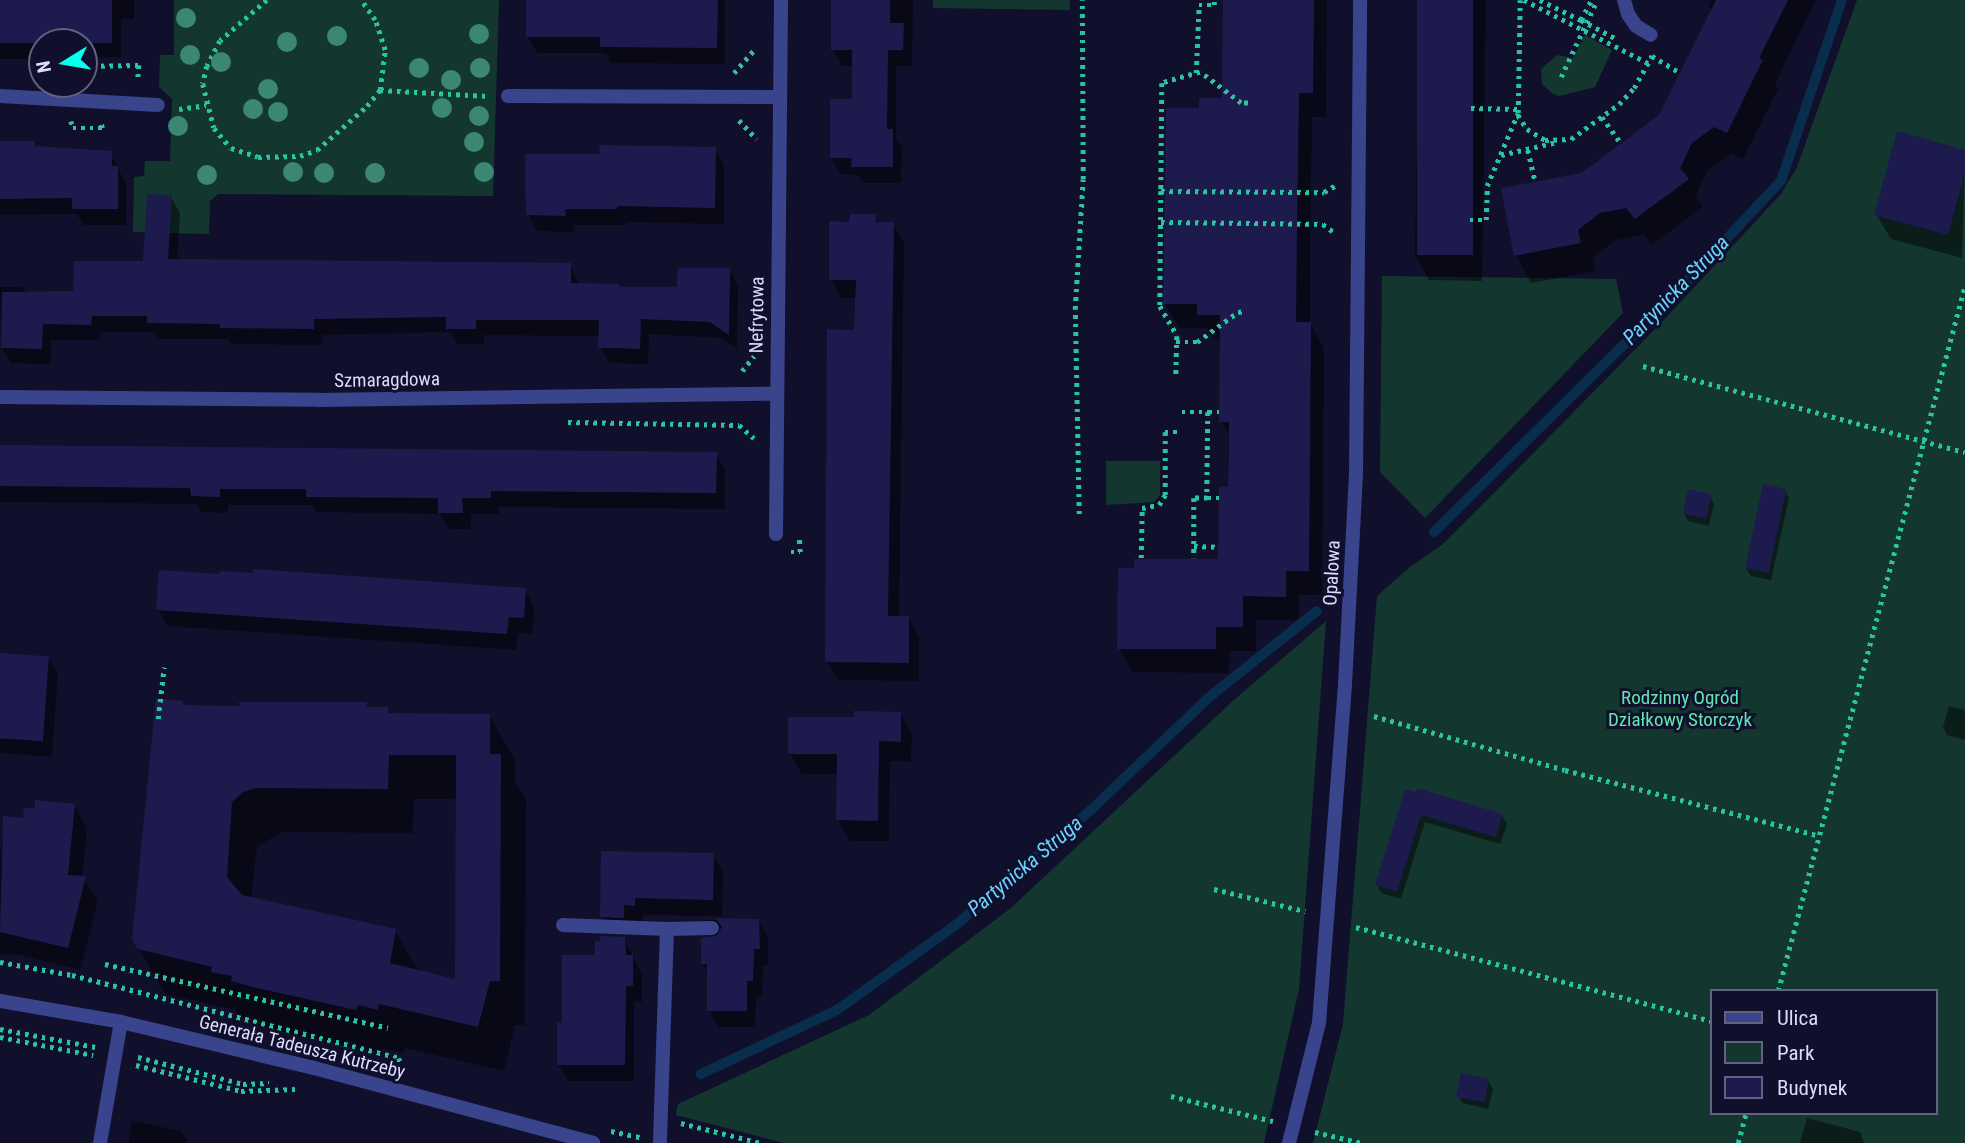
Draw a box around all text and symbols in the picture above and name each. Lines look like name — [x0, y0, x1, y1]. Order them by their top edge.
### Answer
north arrow — [28, 28, 98, 98]
text: N — [31, 59, 56, 75]
water label: Partynicka Struga — [1618, 230, 1734, 350]
street label: Nefrytowa — [745, 276, 769, 354]
street label: Szmaragdowa — [334, 368, 440, 392]
street label: Opalowa — [1319, 540, 1345, 606]
park label: Rodzinny Ogród Działkowy Storczyk — [1608, 687, 1752, 731]
water label: Partynicka Struga — [962, 811, 1088, 921]
legend — [1710, 989, 1937, 1115]
text: Ulica — [1777, 1006, 1818, 1030]
street label: Generała Tadeusza Kutrzeby — [196, 1010, 408, 1084]
text: Park — [1777, 1041, 1814, 1065]
text: Budynek — [1777, 1076, 1847, 1100]

